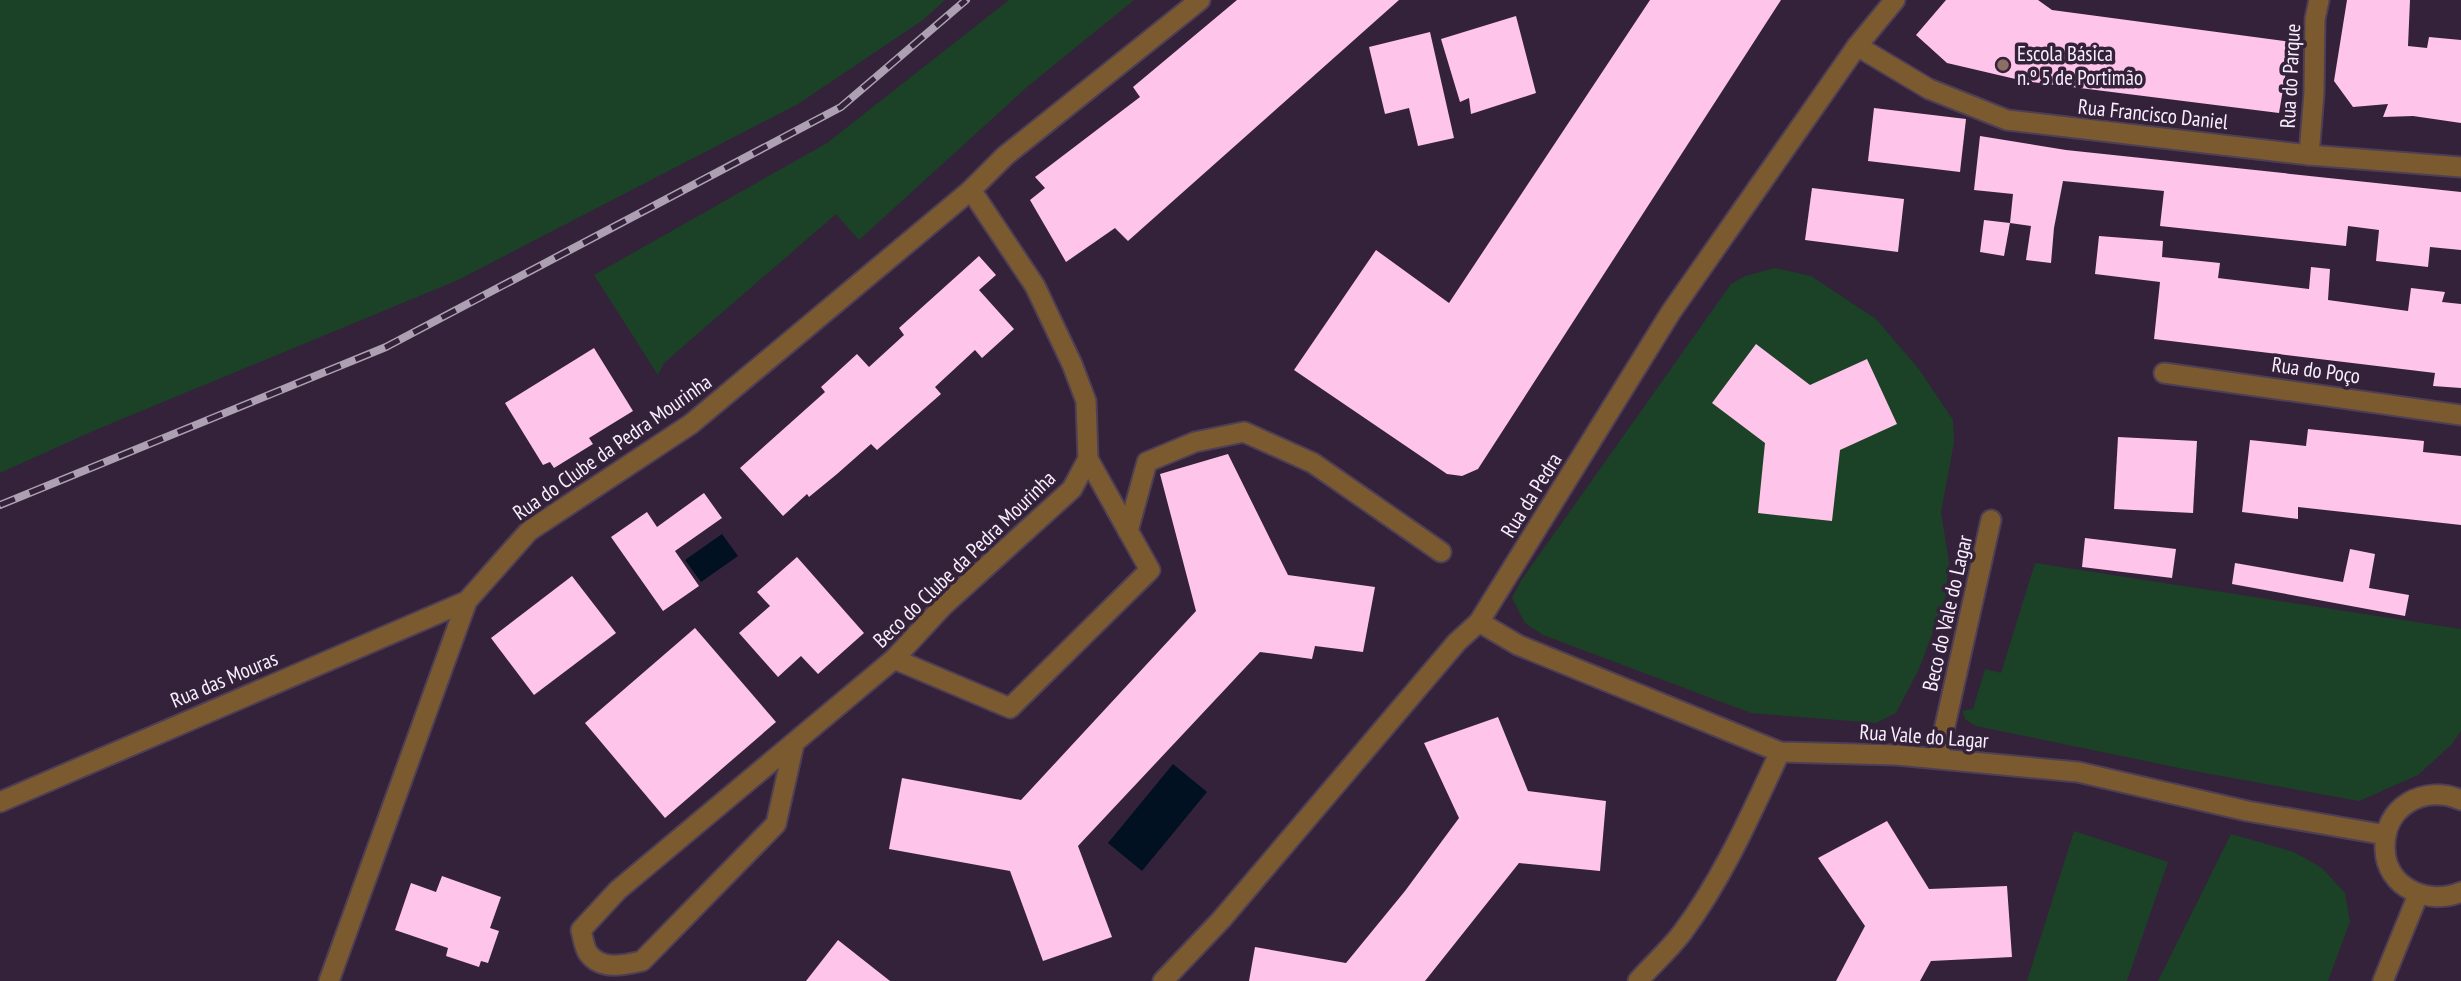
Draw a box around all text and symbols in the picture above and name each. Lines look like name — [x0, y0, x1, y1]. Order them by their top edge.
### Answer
street label: Rua do Parque — [2274, 23, 2306, 129]
place label: Escola Básica n.º 5 de Portimão — [2017, 40, 2143, 91]
marker: Escola Básica n.º 5 de Portimão — [1995, 57, 2011, 73]
street label: Rua Francisco Daniel — [2077, 93, 2229, 135]
street label: Rua do Poço — [2270, 350, 2362, 390]
street label: Rua do Clube da Pedra Mourinha — [507, 368, 717, 526]
street label: Rua da Pedra — [1494, 448, 1568, 542]
street label: Beco do Clube da Pedra Mourinha — [867, 465, 1061, 653]
street label: Beco do Vale do Lagar — [1916, 532, 1978, 694]
street label: Rua das Mouras — [166, 644, 282, 714]
street label: Rua Vale do Lagar — [1858, 718, 1990, 754]

